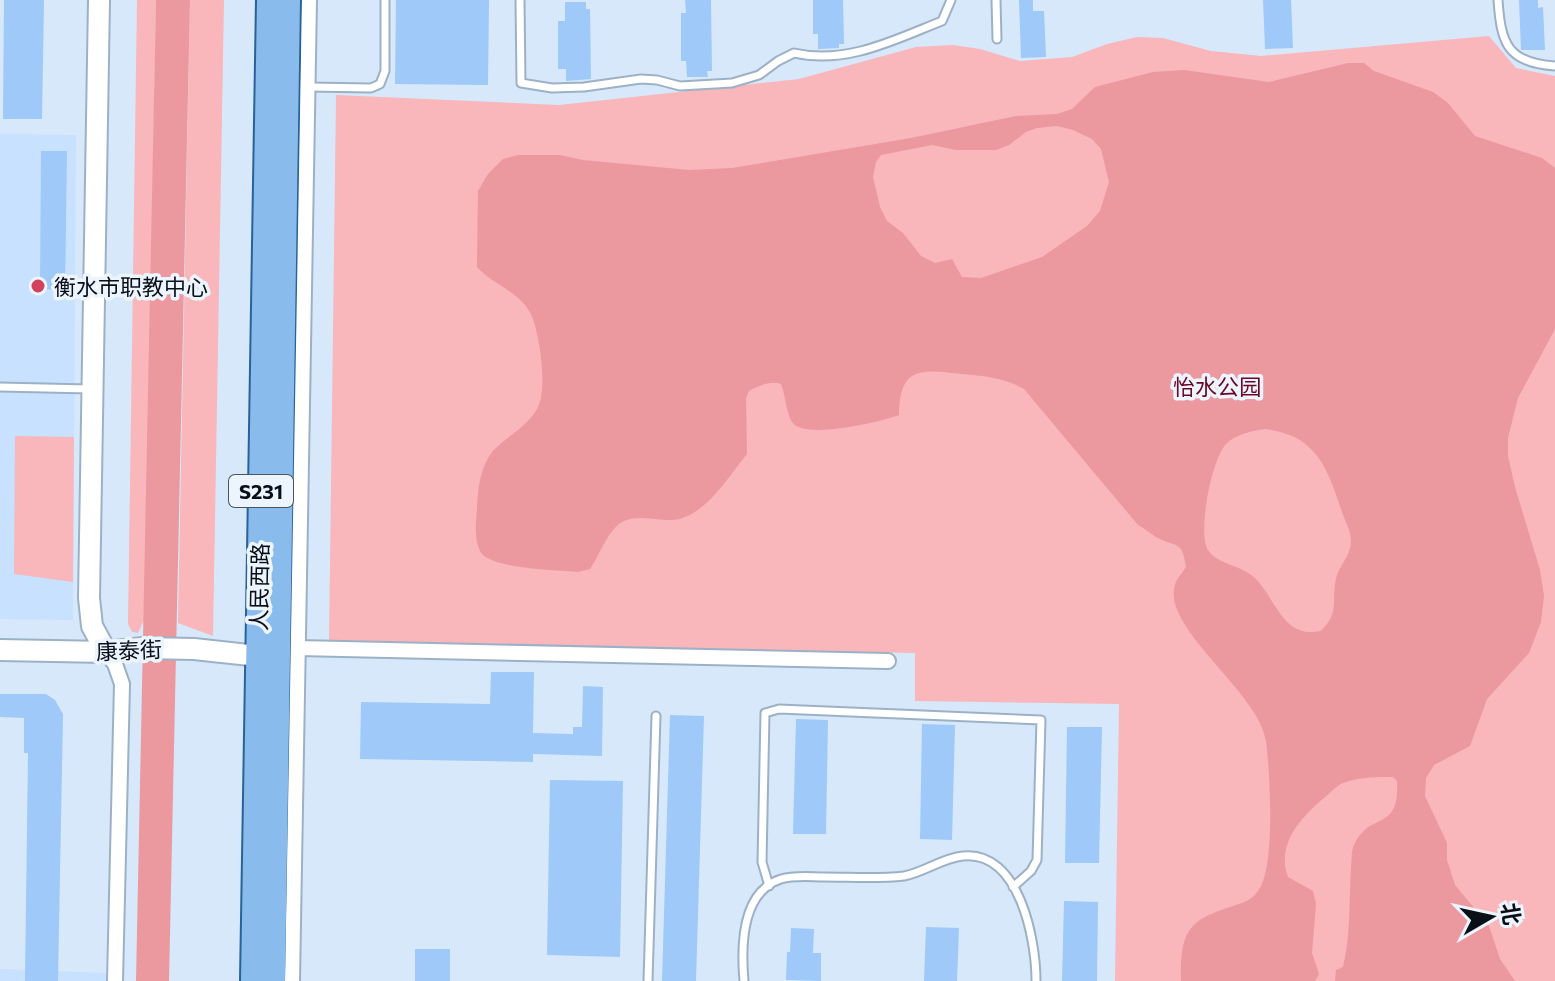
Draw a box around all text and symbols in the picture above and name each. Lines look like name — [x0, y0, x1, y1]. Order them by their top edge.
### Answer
place label: 衡水市职教中心 — [54, 273, 208, 300]
marker: 衡水市职教中心 — [29, 277, 47, 295]
park label: 怡水公园 — [1173, 373, 1261, 400]
road number: S231 — [229, 475, 293, 507]
street label: 人民西路 — [245, 543, 273, 631]
street label: 康泰街 — [96, 635, 162, 665]
north arrow — [1451, 877, 1531, 957]
text: 北 — [1496, 901, 1526, 927]

